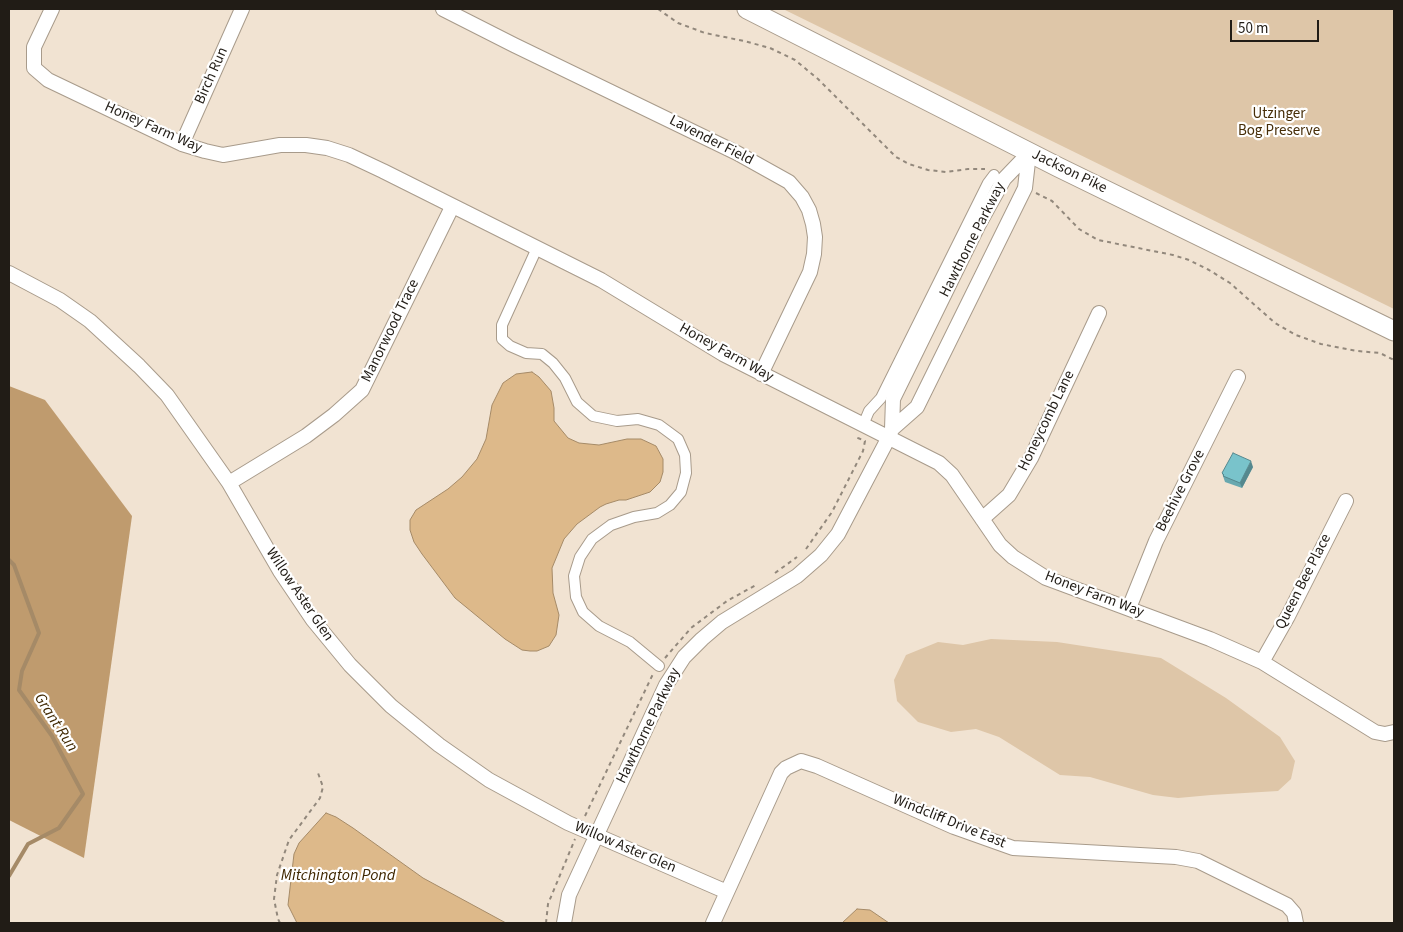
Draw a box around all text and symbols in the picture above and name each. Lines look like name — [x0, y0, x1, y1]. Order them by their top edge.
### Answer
scale bar — [1233, 10, 1322, 42]
text: 50 m — [1238, 18, 1268, 39]
street label: Birch Run — [191, 45, 233, 107]
street label: Honey Farm Way — [101, 98, 205, 158]
park label: Utzinger Bog Preserve — [1238, 106, 1320, 141]
street label: Lavender Field — [666, 112, 756, 170]
street label: Jackson Pike — [1028, 146, 1110, 198]
street label: Hawthorne Parkway — [936, 180, 1010, 300]
street label: Manorwood Trace — [358, 277, 424, 385]
street label: Honey Farm Way — [676, 320, 776, 386]
street label: Honeycomb Lane — [1015, 368, 1079, 474]
street label: Beehive Grove — [1153, 447, 1209, 535]
street label: Queen Bee Place — [1272, 531, 1336, 633]
street label: Willow Aster Glen — [261, 545, 337, 645]
street label: Honey Farm Way — [1042, 568, 1146, 622]
street label: Hawthorne Parkway — [613, 665, 685, 787]
water label: Grant Run — [29, 690, 81, 756]
street label: Windcliff Drive East — [890, 791, 1008, 853]
street label: Willow Aster Glen — [571, 818, 679, 878]
water label: Mitchington Pond — [281, 866, 395, 886]

